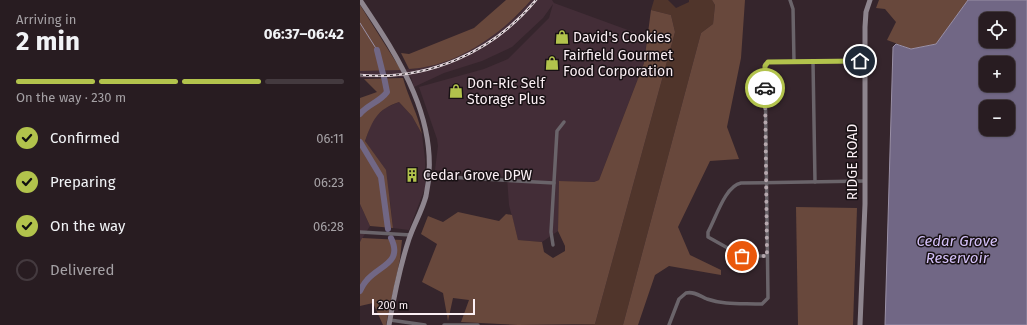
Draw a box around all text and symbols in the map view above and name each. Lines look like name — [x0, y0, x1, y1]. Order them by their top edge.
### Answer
text: Arriving in — [16, 12, 76, 27]
map controls — [979, 12, 1015, 136]
button: locate — [979, 12, 1015, 48]
text: 06:37–06:42 — [264, 25, 344, 43]
text: 2 min — [16, 26, 80, 57]
shop icon: David's Cookies — [554, 29, 570, 45]
place label: David's Cookies — [573, 29, 671, 46]
pin — [843, 44, 877, 78]
place label: Fairfield Gourmet Food Corporation — [563, 47, 674, 80]
icon: home — [849, 50, 871, 72]
shop icon: Fairfield Gourmet Food Corporation — [544, 55, 560, 71]
button: + — [979, 56, 1015, 92]
courier — [745, 68, 785, 108]
place label: Don-Ric Self Storage Plus — [467, 75, 546, 108]
icon: car — [754, 77, 776, 99]
shop icon: Don-Ric Self Storage Plus — [448, 83, 464, 99]
text: On the way · 230 m — [16, 90, 126, 105]
button: − — [979, 100, 1015, 136]
street label: RIDGE ROAD — [844, 124, 861, 200]
icon: check — [16, 127, 38, 149]
text: Confirmed — [50, 129, 120, 147]
text: 06:11 — [316, 131, 344, 146]
building icon: Cedar Grove DPW — [404, 167, 420, 183]
place label: Cedar Grove DPW — [423, 167, 532, 184]
icon: check — [16, 171, 38, 193]
text: Preparing — [50, 173, 115, 191]
text: 06:23 — [314, 175, 344, 190]
icon: check — [16, 215, 38, 237]
text: On the way — [50, 217, 125, 235]
text: 06:28 — [313, 219, 344, 234]
water label: Cedar Grove Reservoir — [917, 232, 998, 267]
pin — [725, 239, 759, 273]
icon: bag — [731, 245, 753, 267]
text: Delivered — [50, 261, 114, 279]
scale bar — [372, 297, 475, 316]
text: 200 m — [378, 299, 408, 312]

